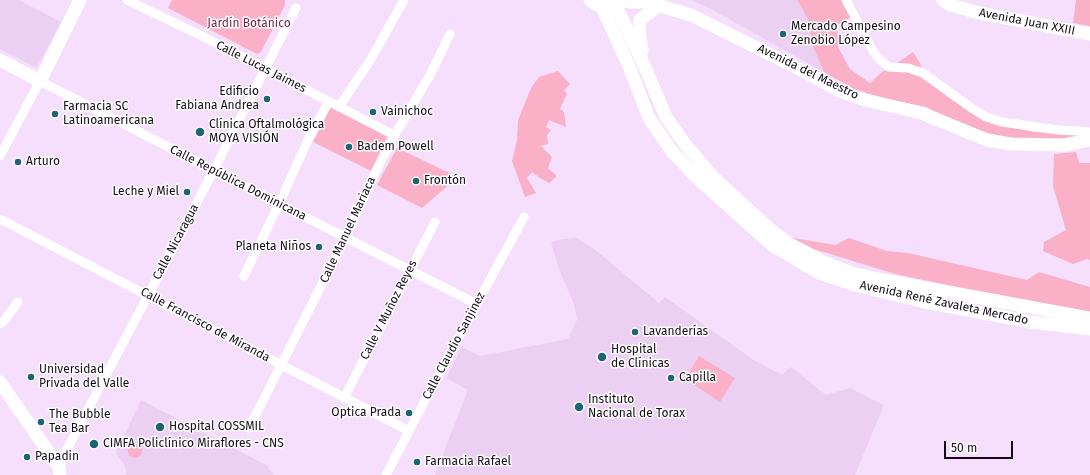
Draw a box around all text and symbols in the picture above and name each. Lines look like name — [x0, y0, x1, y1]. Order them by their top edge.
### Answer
street label: Avenida Juan XXIII — [978, 6, 1076, 38]
park label: Jardín Botánico — [207, 17, 291, 31]
place label: Mercado Campesino Zenobio López — [791, 20, 901, 48]
marker: Mercado Campesino Zenobio López — [778, 29, 788, 39]
street label: Calle Lucas Jaimes — [213, 38, 309, 96]
street label: Avenida del Maestro — [755, 41, 861, 103]
place label: Edificio Fabiana Andrea — [175, 85, 259, 113]
marker: Edificio Fabiana Andrea — [262, 94, 272, 104]
place label: Farmacia SC Latinoamericana — [63, 100, 154, 128]
place label: Vainichoc — [381, 105, 433, 119]
marker: Vainichoc — [368, 107, 378, 117]
marker: Farmacia SC Latinoamericana — [50, 109, 60, 119]
place label: Clínica Oftalmológica MOYA VISIÓN — [209, 118, 324, 146]
marker: Clínica Oftalmológica MOYA VISIÓN — [194, 126, 206, 138]
place label: Badem Powell — [357, 140, 434, 154]
street label: Calle República Dominicana — [167, 142, 309, 224]
marker: Badem Powell — [344, 142, 354, 152]
place label: Arturo — [26, 155, 60, 169]
marker: Arturo — [13, 157, 23, 167]
place label: Frontón — [424, 174, 466, 188]
street label: Calle Manuel Mariaca — [317, 175, 379, 285]
marker: Frontón — [411, 176, 421, 186]
place label: Leche y Miel — [112, 185, 179, 199]
marker: Leche y Miel — [182, 187, 192, 197]
street label: Calle Nicaragua — [150, 202, 202, 282]
place label: Planeta Niños — [235, 240, 311, 254]
marker: Planeta Niños — [314, 242, 324, 252]
street label: Calle V Muñoz Reyes — [358, 258, 420, 362]
street label: Avenida René Zavaleta Mercado — [858, 278, 1030, 328]
street label: Calle Francisco de Miranda — [138, 285, 272, 365]
street label: Calle Claudio Sanjinez — [420, 290, 488, 402]
place label: Lavanderías — [643, 325, 708, 339]
marker: Lavanderías — [630, 327, 640, 337]
place label: Hospital de Clínicas — [611, 343, 669, 371]
marker: Hospital de Clínicas — [596, 351, 608, 363]
place label: Universidad Privada del Valle — [39, 363, 129, 391]
place label: Capilla — [679, 371, 716, 385]
marker: Universidad Privada del Valle — [26, 372, 36, 382]
marker: Capilla — [666, 373, 676, 383]
place label: Instituto Nacional de Torax — [588, 393, 685, 421]
marker: Instituto Nacional de Torax — [573, 401, 585, 413]
place label: Optica Prada — [331, 406, 401, 420]
place label: The Bubble Tea Bar — [49, 408, 110, 436]
marker: Optica Prada — [404, 408, 414, 418]
marker: The Bubble Tea Bar — [36, 417, 46, 427]
place label: Hospital COSSMIL — [169, 420, 264, 434]
marker: Hospital COSSMIL — [154, 421, 166, 433]
scale bar — [946, 433, 1015, 459]
place label: CIMFA Policlínico Miraflores - CNS — [103, 437, 284, 451]
marker: CIMFA Policlínico Miraflores - CNS — [88, 438, 100, 450]
text: 50 m — [951, 441, 977, 455]
place label: Papadin — [35, 450, 79, 464]
marker: Papadin — [22, 452, 32, 462]
place label: Farmacia Rafael — [425, 455, 511, 469]
marker: Farmacia Rafael — [412, 457, 422, 467]

